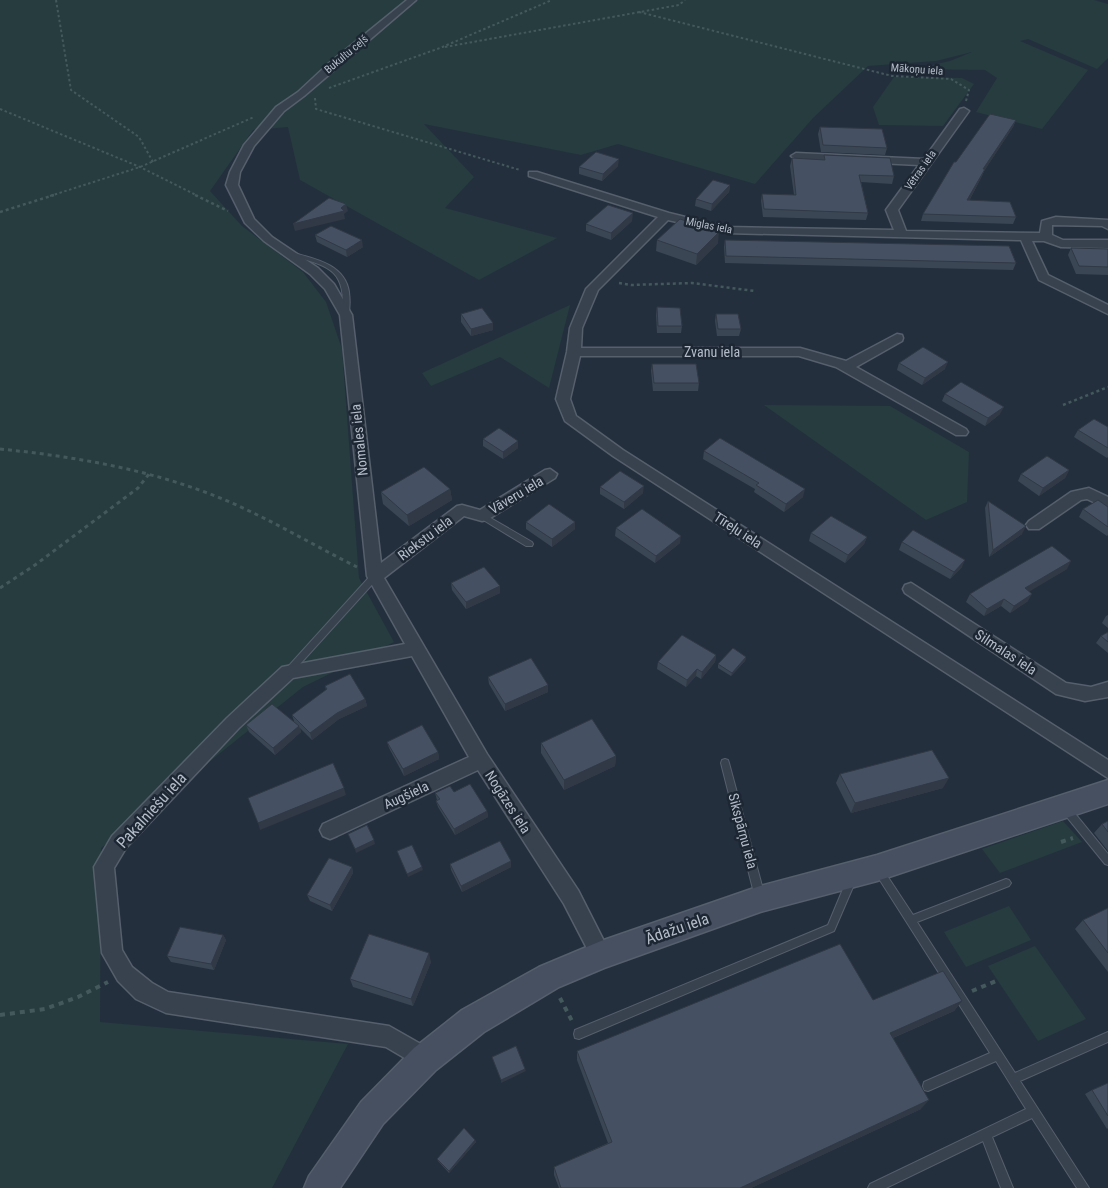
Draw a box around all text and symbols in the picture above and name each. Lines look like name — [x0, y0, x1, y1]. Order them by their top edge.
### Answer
street label: Bukultu ceļš — [322, 32, 371, 76]
street label: Mākoņu iela — [890, 61, 944, 78]
street label: Vētras iela — [902, 148, 939, 193]
street label: Miglas iela — [685, 215, 733, 236]
street label: Zvanu iela — [684, 344, 740, 360]
street label: Nomales iela — [347, 403, 371, 477]
street label: Vāveru iela — [486, 473, 546, 517]
street label: Tīreļu iela — [710, 509, 765, 552]
street label: Riekstu iela — [395, 512, 455, 564]
street label: Silmalas iela — [972, 626, 1040, 678]
street label: Nogāzes iela — [482, 768, 534, 836]
street label: Pakalniešu iela — [112, 769, 190, 852]
street label: Augšiela — [381, 778, 431, 812]
street label: Sikspārņu iela — [724, 791, 761, 871]
street label: Ādažu iela — [643, 909, 711, 948]

